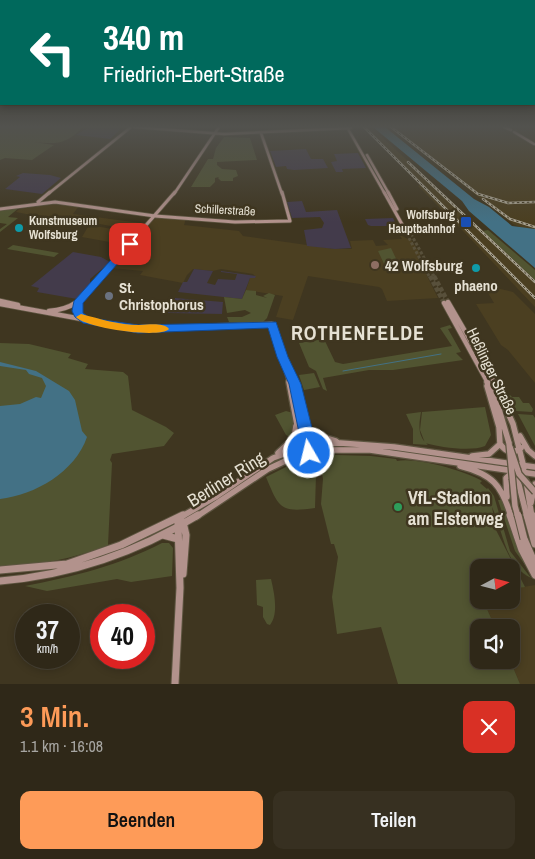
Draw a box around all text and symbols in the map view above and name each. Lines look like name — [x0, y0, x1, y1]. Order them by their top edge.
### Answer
text: 340 m — [103, 14, 184, 61]
icon: left — [20, 20, 85, 85]
text: Friedrich-Ebert-Straße — [103, 59, 284, 89]
street label: Schillerstraße — [194, 200, 256, 220]
place label: Wolfsburg Hauptbahnhof — [388, 207, 456, 237]
place label: Kunstmuseum Wolfsburg — [29, 213, 98, 243]
marker: Wolfsburg Hauptbahnhof — [459, 215, 473, 229]
marker: Kunstmuseum Wolfsburg — [13, 222, 25, 234]
pin — [109, 223, 151, 265]
icon: arrive — [116, 230, 144, 258]
place label: 42 Wolfsburg — [385, 255, 463, 276]
marker: 42 Wolfsburg — [369, 259, 381, 271]
marker: phaeno — [470, 262, 482, 274]
place label: phaeno — [454, 275, 498, 296]
place label: St. Christophorus — [119, 277, 204, 315]
marker: St. Christophorus — [103, 290, 115, 302]
district label: ROTHENFELDE — [291, 319, 425, 346]
street label: Heßlinger Straße — [462, 324, 522, 418]
position arrow — [282, 426, 334, 478]
street label: Berliner Ring — [182, 445, 270, 513]
place label: VfL-Stadion am Elsterweg — [408, 485, 503, 531]
marker: VfL-Stadion am Elsterweg — [392, 501, 404, 513]
north arrow — [470, 559, 520, 609]
map controls — [470, 559, 520, 669]
speed limit sign: 40 — [90, 604, 155, 669]
text: 37 — [36, 613, 59, 647]
button: sound — [470, 619, 520, 669]
text: km/h — [37, 641, 58, 657]
text: 3 Min. — [20, 696, 89, 736]
button: close — [463, 701, 515, 753]
text: 1.1 km · 16:08 — [20, 735, 103, 757]
button: Beenden — [20, 791, 263, 849]
button: Teilen — [273, 791, 515, 849]

